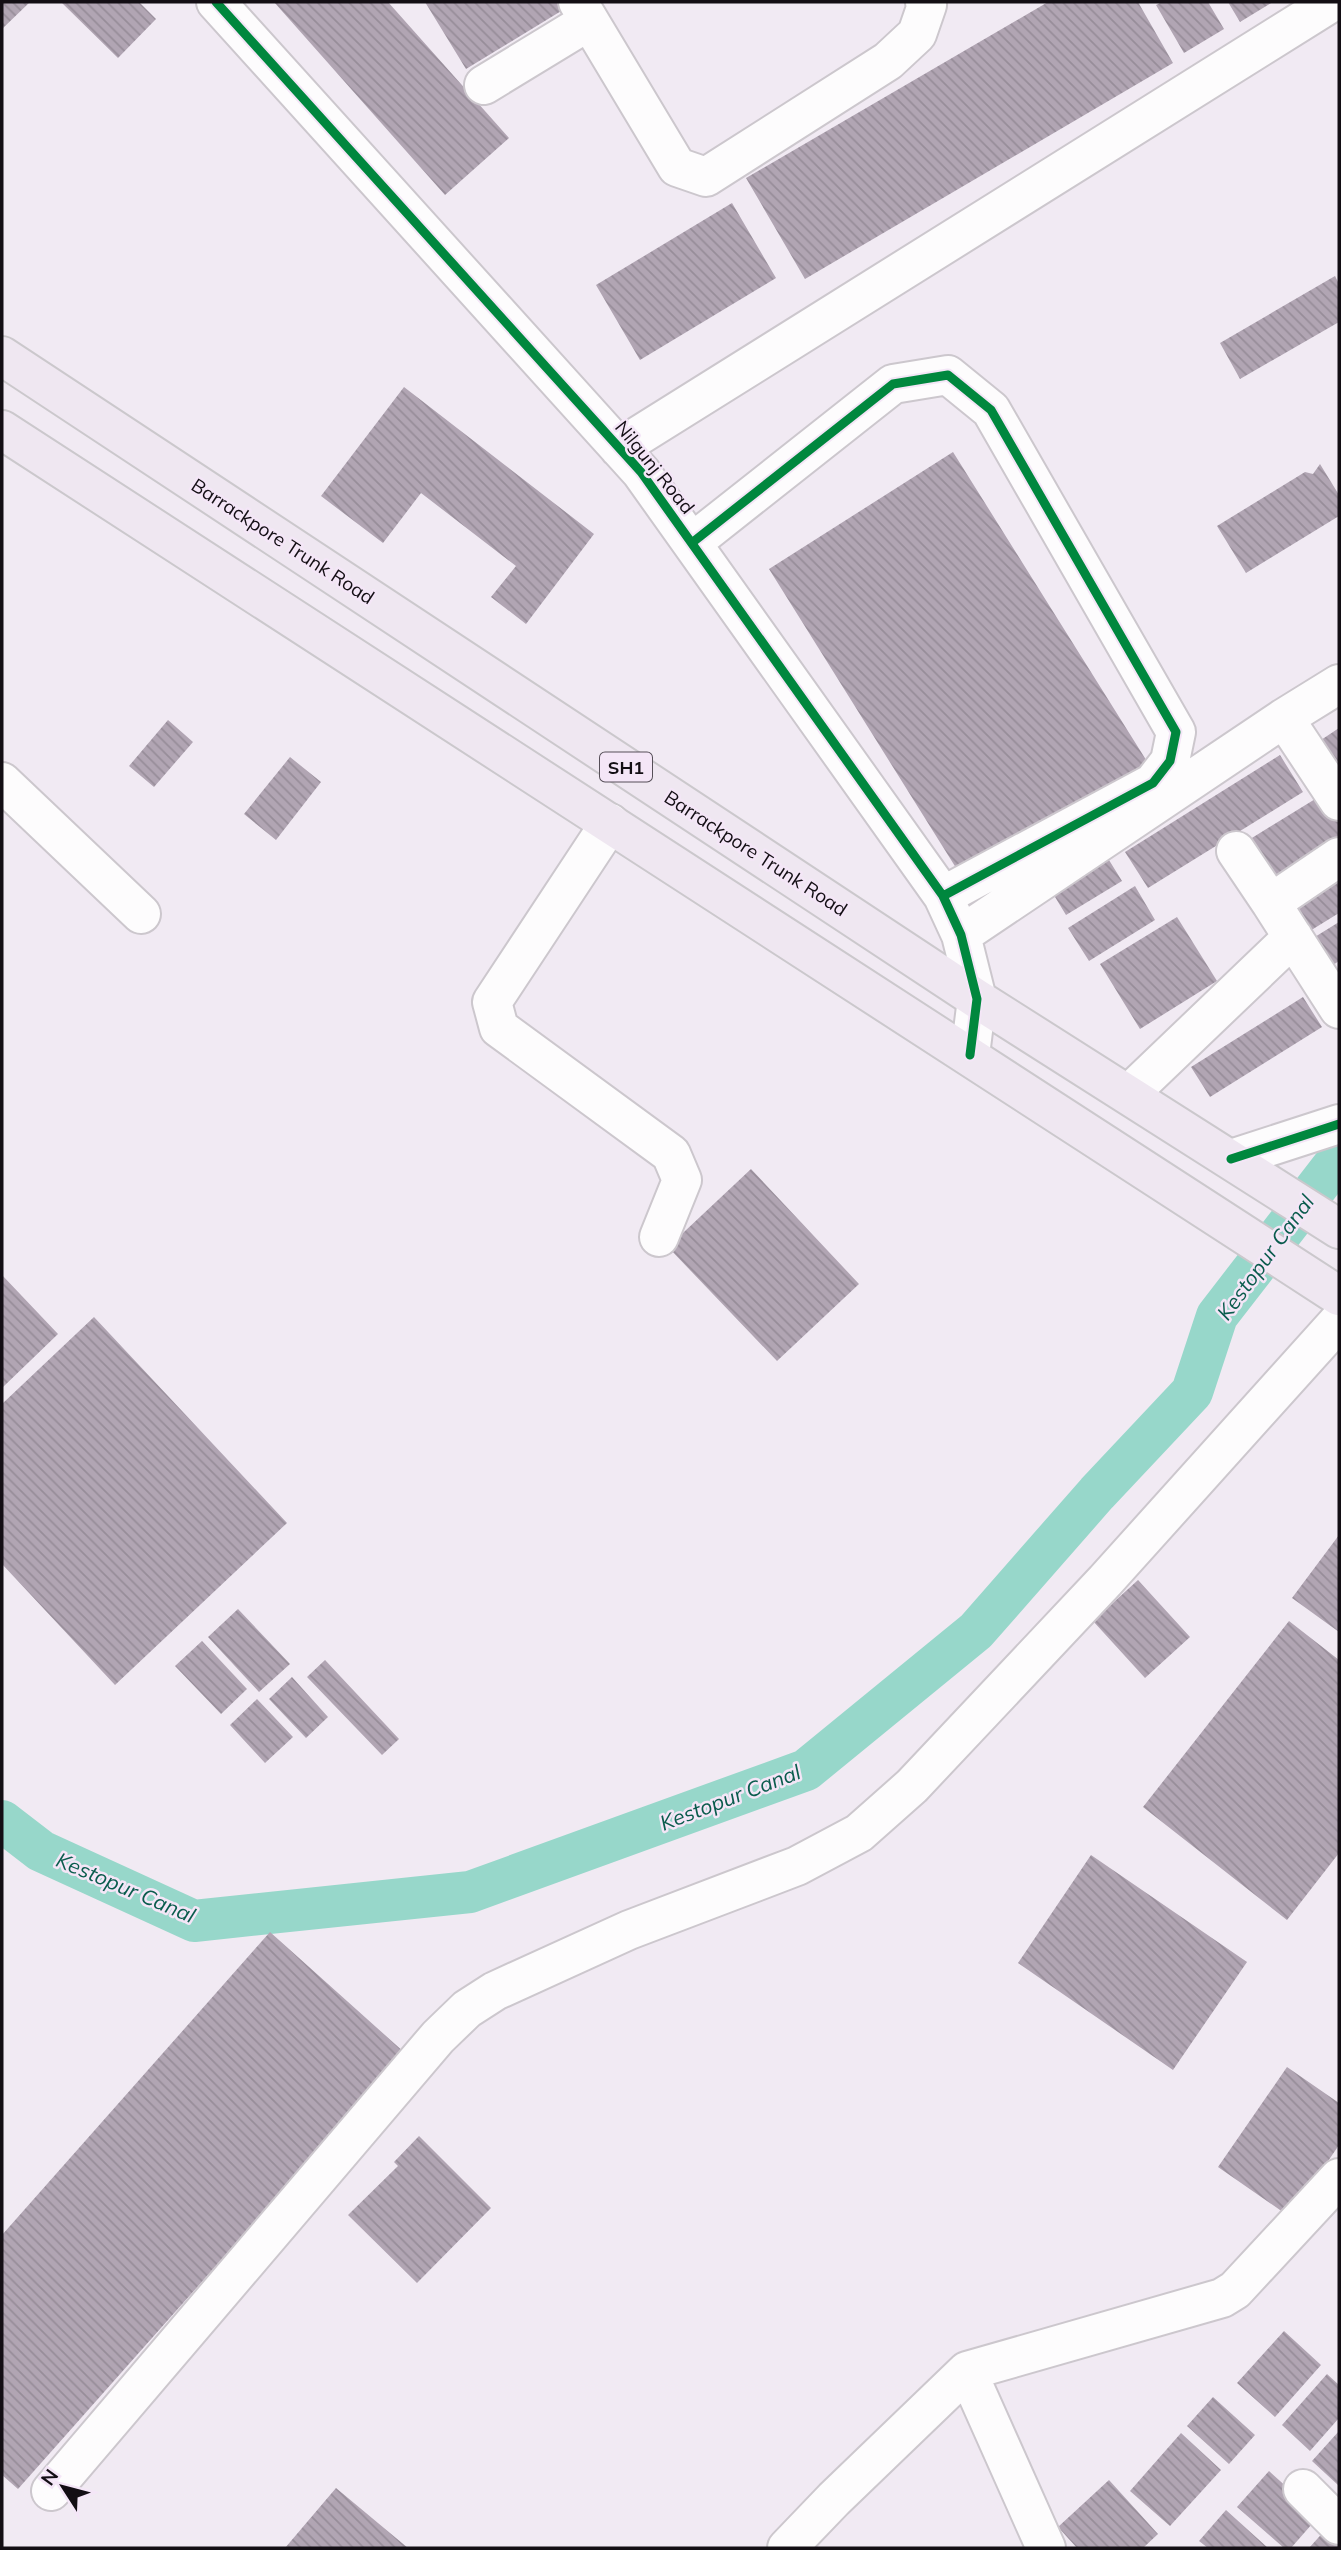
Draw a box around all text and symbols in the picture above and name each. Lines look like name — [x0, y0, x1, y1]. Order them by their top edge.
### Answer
street label: Nilgunj Road — [610, 416, 700, 518]
street label: Barrackpore Trunk Road — [187, 473, 379, 609]
road number: SH1 — [600, 752, 652, 782]
street label: Barrackpore Trunk Road — [660, 785, 852, 921]
water label: Kestopur Canal — [1211, 1189, 1319, 1325]
water label: Kestopur Canal — [656, 1758, 804, 1836]
water label: Kestopur Canal — [53, 1846, 199, 1928]
north arrow — [28, 2452, 98, 2522]
text: N — [35, 2464, 63, 2490]

